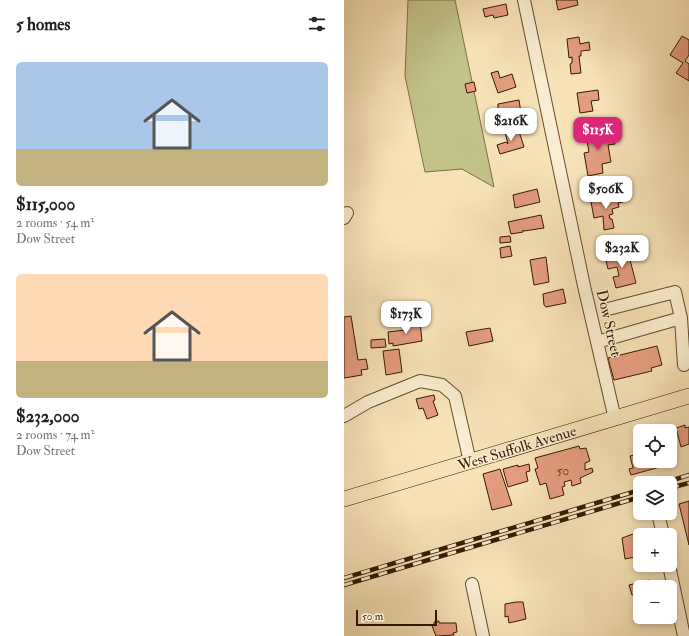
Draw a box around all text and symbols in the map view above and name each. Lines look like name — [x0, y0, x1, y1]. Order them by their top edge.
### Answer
icon: filters — [306, 13, 328, 35]
text: 5 homes — [16, 14, 70, 35]
icon: home — [136, 88, 208, 160]
pin: $216K — [483, 108, 539, 142]
text: $216K — [494, 113, 528, 129]
pin: $115K — [570, 117, 626, 151]
text: $115K — [582, 122, 614, 138]
pin: $506K — [578, 176, 634, 210]
text: $506K — [588, 181, 624, 197]
text: $115,000 — [16, 194, 75, 215]
text: 2 rooms · 54 m² — [16, 215, 94, 231]
text: Dow Street — [16, 231, 75, 247]
pin: $232K — [594, 235, 650, 269]
text: $232K — [605, 240, 639, 256]
street label: Dow Street — [592, 288, 625, 358]
icon: home — [136, 300, 208, 372]
pin: $173K — [378, 301, 434, 335]
text: $173K — [390, 306, 422, 322]
text: $232,000 — [16, 406, 80, 427]
street label: West Suffolk Avenue — [455, 421, 579, 476]
map controls — [633, 424, 677, 624]
button: locate — [633, 424, 677, 468]
text: 2 rooms · 74 m² — [16, 427, 94, 443]
text: Dow Street — [16, 443, 75, 459]
house number: 50 — [557, 463, 569, 479]
button: layers — [633, 476, 677, 520]
button: + — [633, 528, 677, 572]
button: − — [633, 580, 677, 624]
scale bar — [356, 608, 437, 627]
text: 50 m — [362, 610, 383, 623]

